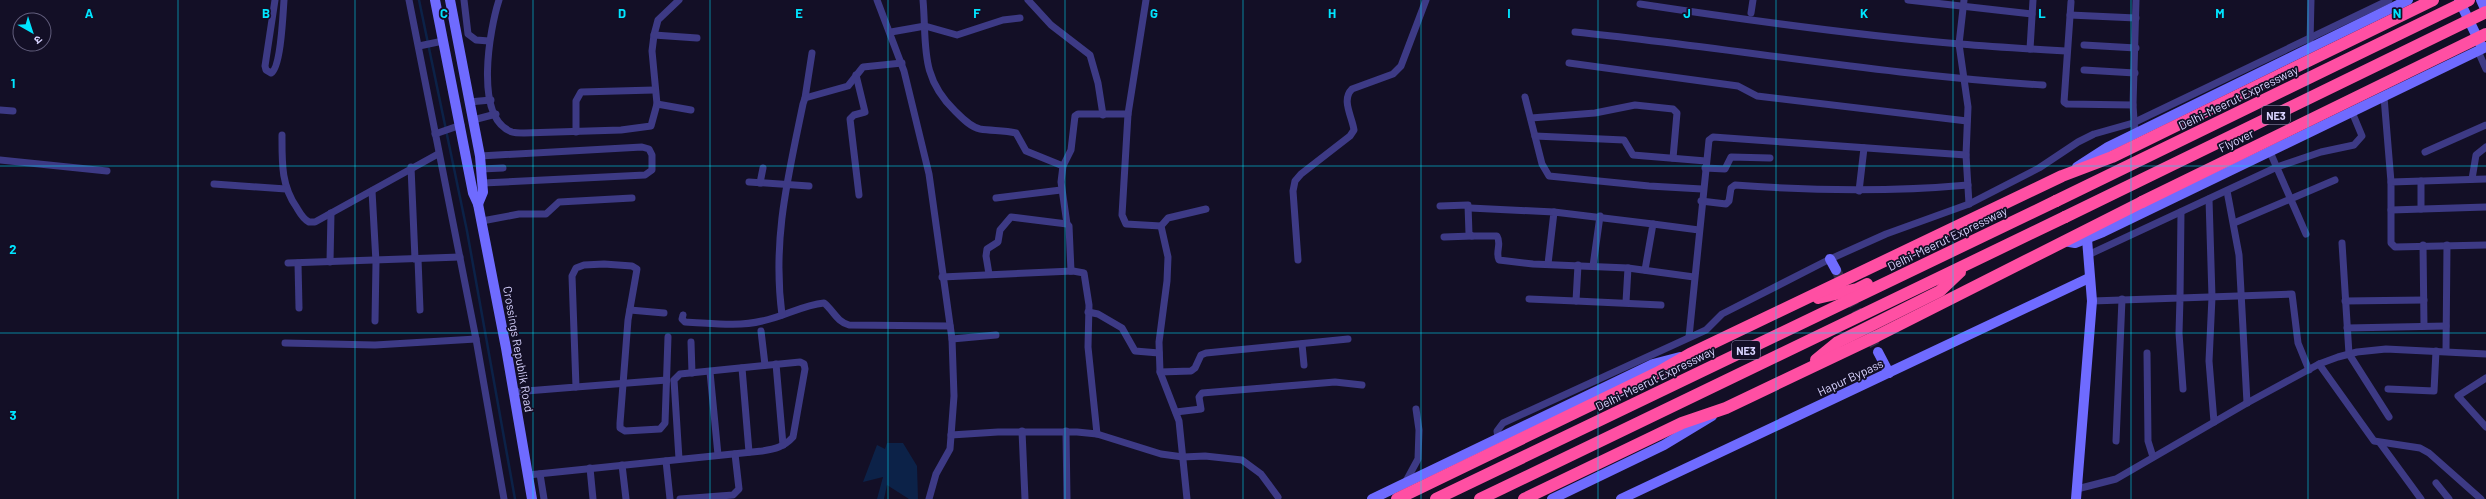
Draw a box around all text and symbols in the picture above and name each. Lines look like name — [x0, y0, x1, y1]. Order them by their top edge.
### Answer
text: A — [85, 5, 94, 21]
text: B — [262, 5, 270, 21]
text: C — [440, 5, 448, 21]
text: D — [618, 5, 626, 21]
text: E — [795, 5, 803, 21]
text: F — [973, 5, 981, 21]
text: G — [1150, 5, 1158, 21]
text: H — [1328, 5, 1336, 21]
text: I — [1507, 5, 1511, 21]
text: J — [1683, 5, 1691, 21]
text: K — [1860, 5, 1868, 21]
text: L — [2038, 5, 2046, 21]
text: M — [2215, 5, 2225, 21]
text: N — [2393, 5, 2401, 21]
north arrow — [12, 12, 52, 52]
text: उ — [32, 33, 45, 48]
street label: Delhi-Meerut Expressway — [2176, 62, 2300, 132]
text: 1 — [11, 75, 15, 91]
road number: NE3 — [2262, 106, 2290, 124]
street label: Flyover — [2216, 125, 2256, 155]
street label: Delhi-Meerut Expressway — [1885, 203, 2009, 273]
text: 2 — [9, 241, 17, 257]
street label: Crossings Republik Road — [501, 285, 537, 413]
road number: NE3 — [1732, 341, 1760, 359]
street label: Delhi-Meerut Expressway — [1593, 343, 1717, 413]
street label: Hapur Bypass — [1815, 356, 1885, 398]
text: 3 — [9, 407, 17, 423]

